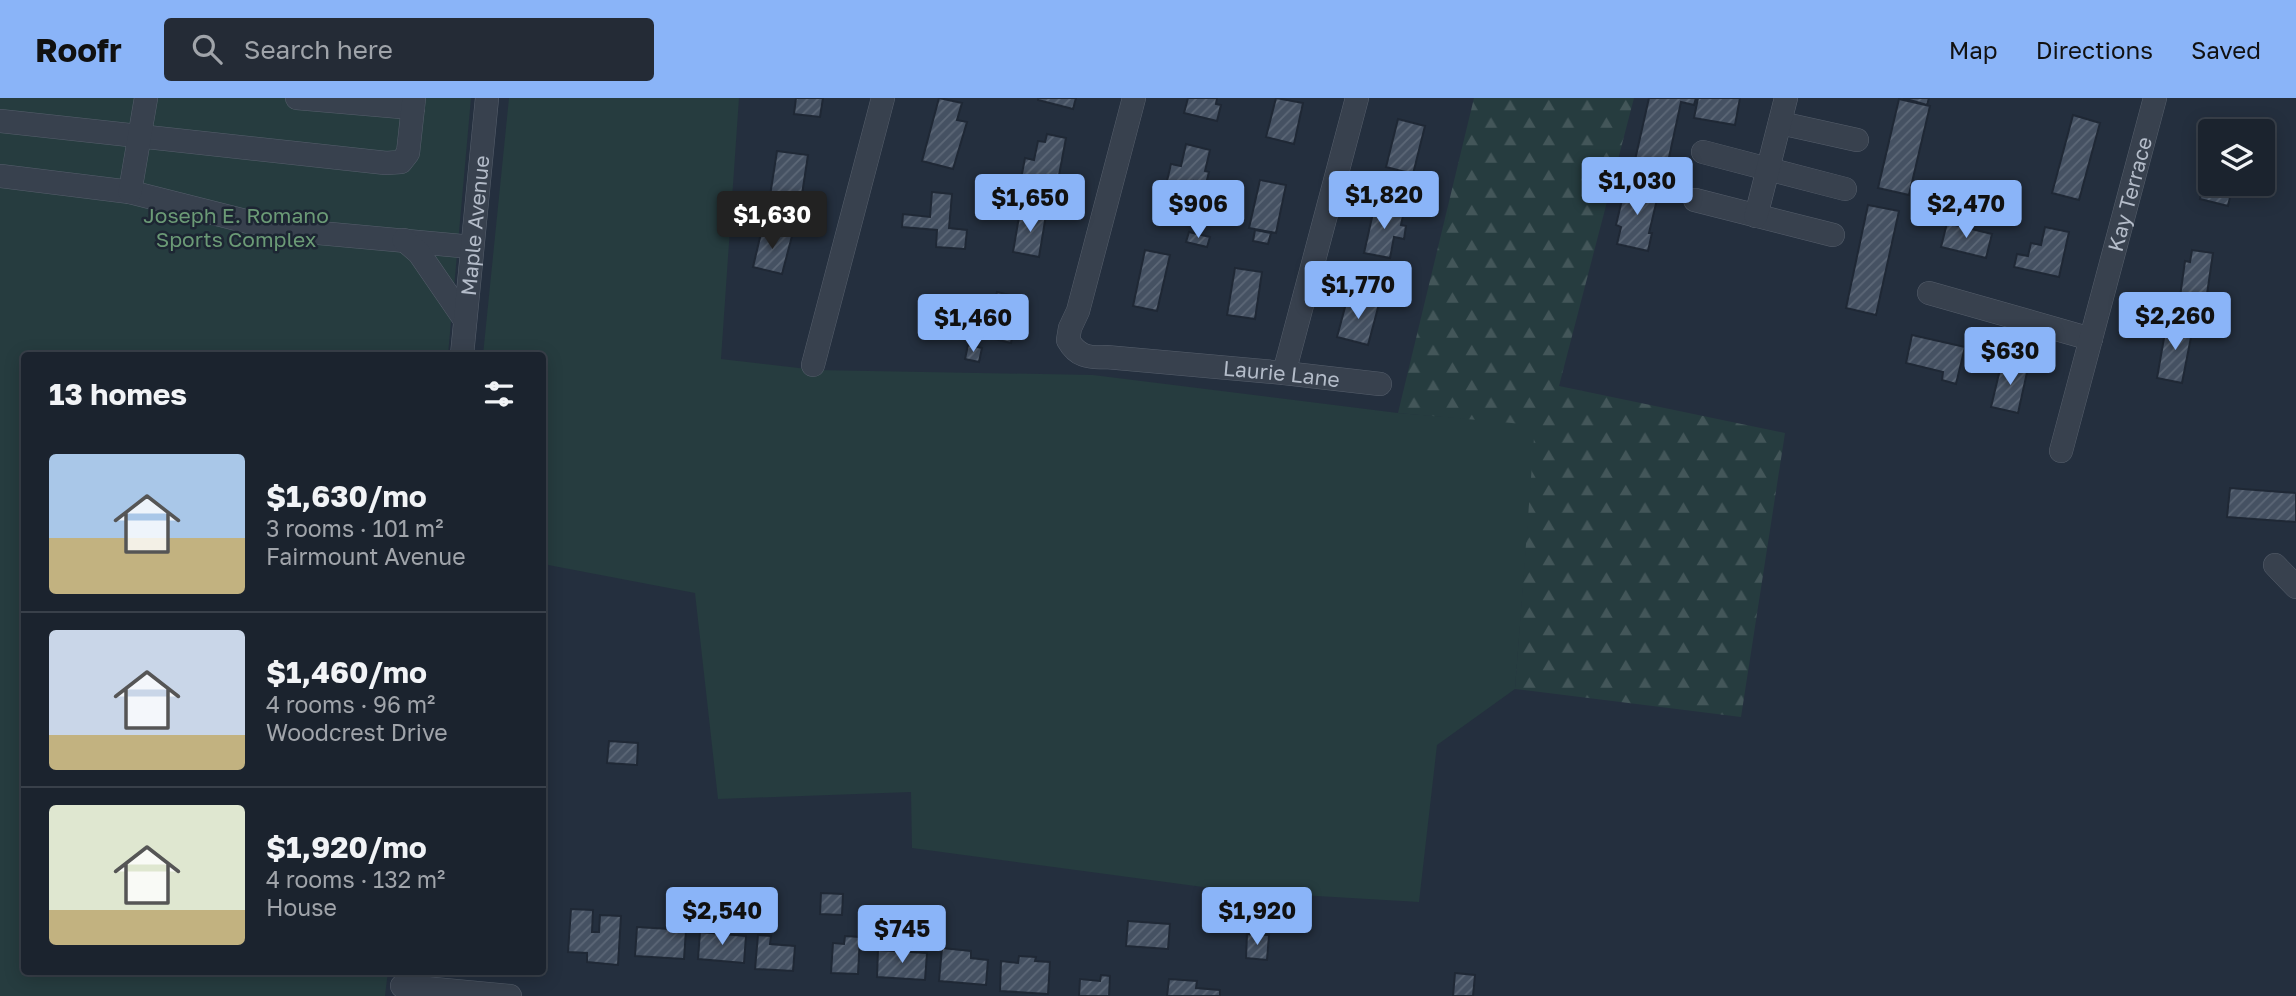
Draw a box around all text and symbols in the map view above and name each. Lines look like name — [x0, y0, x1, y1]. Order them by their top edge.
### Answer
search box — [164, 18, 654, 81]
text: Roofr — [35, 30, 122, 69]
icon: search — [188, 30, 226, 68]
text: Search here — [244, 34, 393, 65]
text: Map — [1949, 35, 1998, 64]
text: Directions — [2036, 35, 2153, 64]
text: Saved — [2191, 35, 2261, 64]
map controls — [2198, 119, 2275, 196]
button: layers — [2198, 119, 2275, 196]
street label: Kay Terrace — [2102, 134, 2157, 254]
street label: Maple Avenue — [455, 154, 494, 297]
pin: $1,030 — [1580, 158, 1694, 217]
text: $1,030 — [1598, 166, 1676, 194]
pin: $1,820 — [1327, 172, 1441, 231]
pin: $1,650 — [973, 174, 1087, 234]
pin: $906 — [1157, 180, 1239, 240]
text: $1,820 — [1345, 180, 1423, 208]
pin: $2,470 — [1909, 180, 2023, 240]
text: $1,650 — [991, 183, 1069, 211]
text: $906 — [1168, 189, 1228, 217]
text: $2,470 — [1927, 189, 2005, 217]
pin: $1,630 — [715, 192, 829, 251]
text: $1,630 — [733, 200, 811, 228]
park label: Joseph E. Romano Sports Complex — [143, 202, 329, 252]
pin: $1,770 — [1301, 262, 1415, 321]
text: $1,770 — [1321, 270, 1395, 298]
pin: $2,260 — [2118, 292, 2232, 352]
pin: $1,460 — [916, 294, 1030, 354]
text: $2,260 — [2135, 301, 2215, 329]
text: $1,460 — [934, 303, 1012, 331]
pin: $630 — [1969, 328, 2051, 387]
text: $630 — [1981, 336, 2040, 364]
street label: Laurie Lane — [1222, 355, 1341, 392]
icon: filters — [480, 375, 518, 413]
text: 13 homes — [49, 376, 187, 412]
text: $1,630/mo — [266, 478, 427, 514]
icon: home — [105, 482, 189, 566]
text: 3 rooms · 101 m² — [266, 514, 443, 542]
text: Fairmount Avenue — [266, 542, 465, 570]
text: $1,460/mo — [266, 654, 427, 690]
icon: home — [105, 658, 189, 742]
text: 4 rooms · 96 m² — [266, 690, 435, 718]
text: Woodcrest Drive — [266, 718, 448, 746]
text: $1,920/mo — [266, 829, 427, 865]
icon: home — [105, 833, 189, 917]
text: 4 rooms · 132 m² — [266, 865, 445, 893]
pin: $2,540 — [665, 888, 779, 947]
pin: $1,920 — [1200, 888, 1314, 947]
text: House — [266, 893, 337, 921]
text: $2,540 — [682, 896, 762, 924]
text: $1,920 — [1218, 896, 1296, 924]
pin: $745 — [861, 906, 943, 965]
text: $745 — [874, 914, 930, 942]

